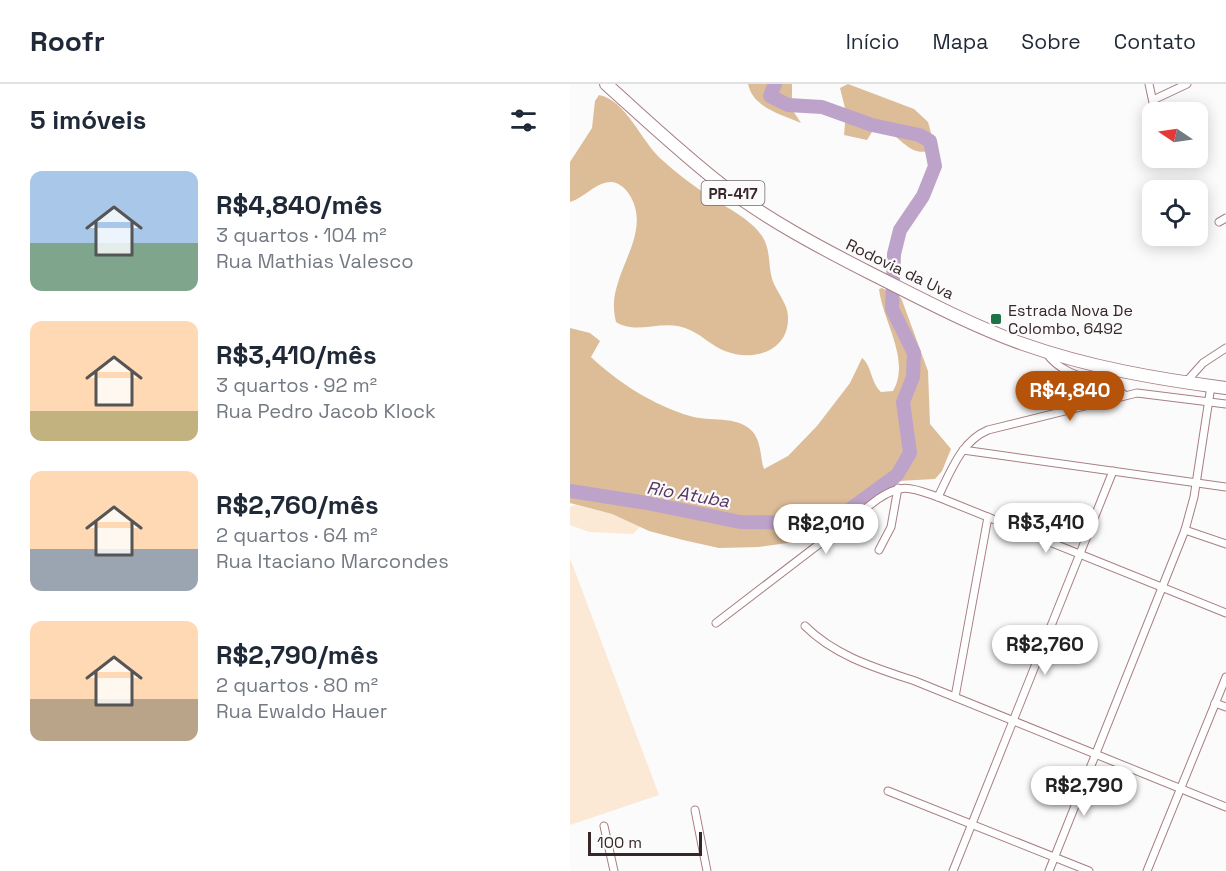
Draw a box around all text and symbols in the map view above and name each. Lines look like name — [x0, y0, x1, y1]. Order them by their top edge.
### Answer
text: Roofr — [30, 23, 105, 59]
text: Início — [846, 28, 899, 55]
text: Mapa — [932, 28, 988, 55]
text: Sobre — [1021, 28, 1081, 55]
text: Contato — [1114, 28, 1196, 55]
north arrow — [1142, 102, 1208, 168]
map controls — [1142, 102, 1208, 246]
text: 5 imóveis — [30, 103, 146, 137]
icon: filters — [507, 104, 540, 137]
button: locate — [1142, 180, 1208, 246]
road number: PR-417 — [702, 181, 765, 205]
text: R$4,840/mês — [216, 188, 382, 222]
icon: home — [78, 195, 150, 267]
text: 3 quartos · 104 m² — [216, 222, 386, 248]
street label: Rodovia da Uva — [843, 234, 957, 304]
text: Rua Mathias Valesco — [216, 248, 414, 274]
place label: Estrada Nova De Colombo, 6492 — [1008, 300, 1133, 339]
marker: Estrada Nova De Colombo, 6492 — [989, 312, 1003, 326]
text: R$3,410/mês — [216, 338, 377, 372]
icon: home — [78, 345, 150, 417]
pin: R$4,840 — [1015, 371, 1125, 422]
text: 3 quartos · 92 m² — [216, 372, 377, 398]
text: R$4,840 — [1029, 377, 1111, 403]
text: Rua Pedro Jacob Klock — [216, 398, 436, 424]
water label: Rio Atuba — [645, 475, 732, 513]
text: R$2,760/mês — [216, 488, 379, 522]
icon: home — [78, 495, 150, 567]
pin: R$3,410 — [991, 503, 1101, 554]
pin: R$2,010 — [771, 504, 881, 555]
text: R$3,410 — [1008, 509, 1084, 535]
text: R$2,010 — [787, 510, 865, 536]
text: 2 quartos · 64 m² — [216, 522, 378, 548]
text: Rua Itaciano Marcondes — [216, 548, 449, 574]
pin: R$2,760 — [990, 625, 1100, 676]
text: R$2,760 — [1006, 631, 1084, 657]
text: R$2,790/mês — [216, 638, 379, 672]
icon: home — [78, 645, 150, 717]
text: 2 quartos · 80 m² — [216, 672, 378, 698]
text: Rua Ewaldo Hauer — [216, 698, 387, 724]
pin: R$2,790 — [1029, 766, 1139, 817]
text: R$2,790 — [1045, 772, 1123, 798]
scale bar — [588, 829, 702, 856]
text: 100 m — [597, 832, 642, 853]

